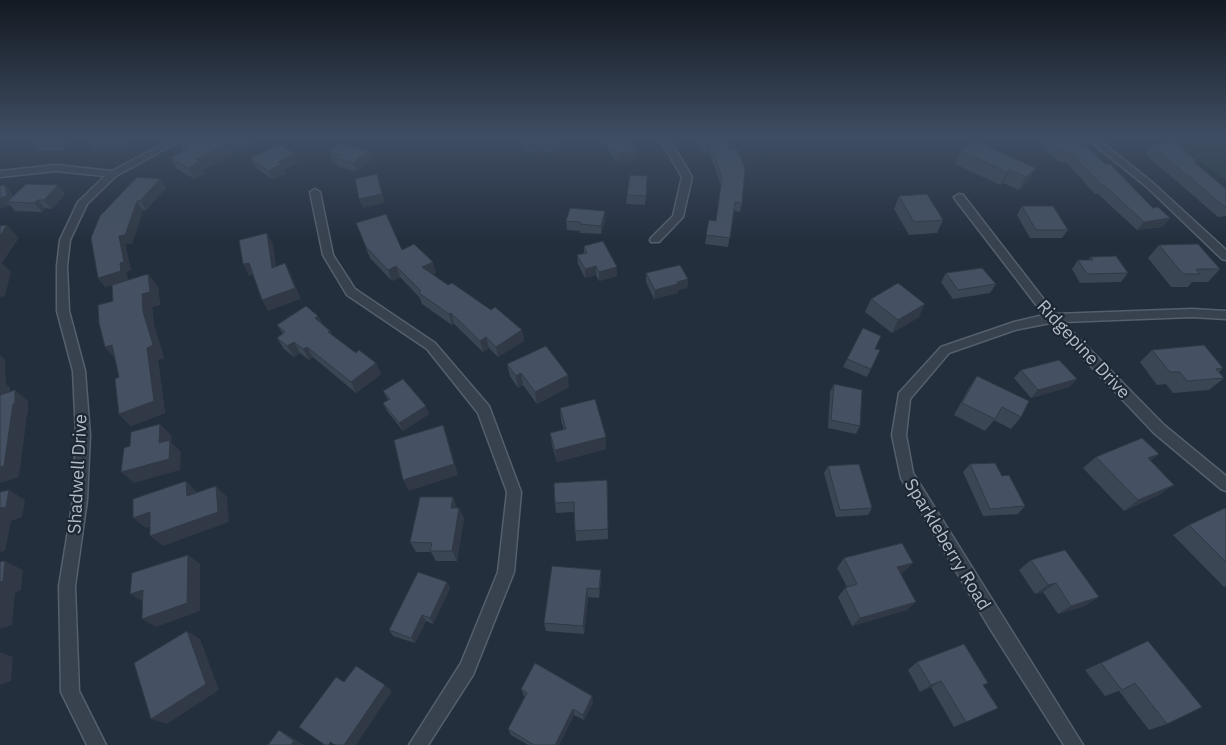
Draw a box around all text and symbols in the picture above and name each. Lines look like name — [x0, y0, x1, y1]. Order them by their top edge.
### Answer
street label: Ridgepine Drive — [1032, 295, 1136, 403]
street label: Shadwell Drive — [62, 413, 92, 535]
street label: Sparkleberry Road — [900, 474, 996, 614]

